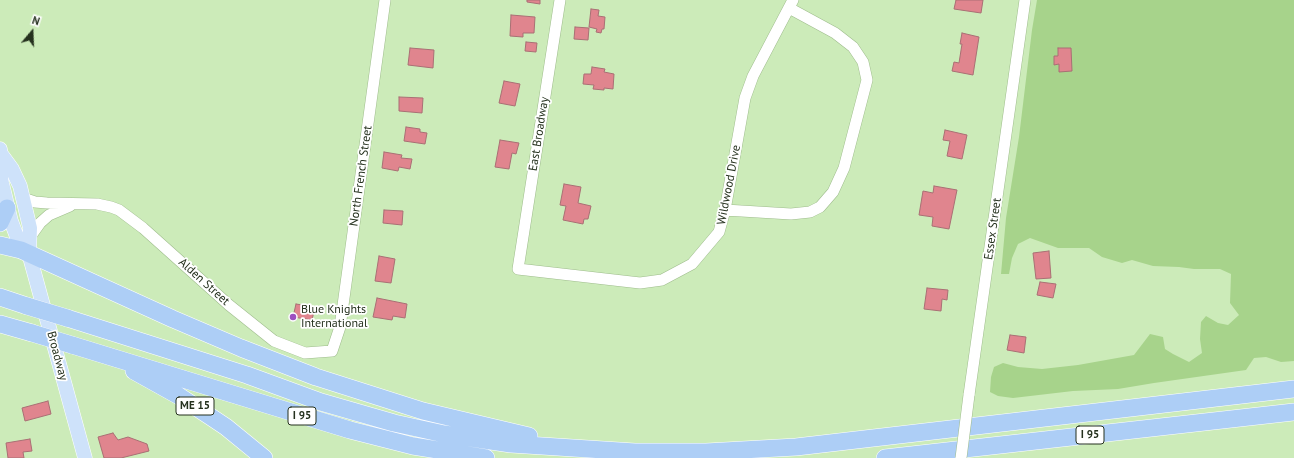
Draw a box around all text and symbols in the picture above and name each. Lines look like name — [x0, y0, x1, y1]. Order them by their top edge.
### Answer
north arrow — [12, 12, 52, 52]
text: N — [30, 13, 42, 28]
street label: East Broadway — [526, 96, 552, 172]
street label: North French Street — [347, 125, 375, 227]
street label: Wildwood Drive — [714, 144, 744, 226]
street label: Essex Street — [982, 197, 1004, 261]
street label: Alden Street — [176, 255, 232, 309]
place label: Blue Knights International — [301, 303, 367, 331]
marker: Blue Knights International — [288, 312, 298, 322]
street label: Broadway — [44, 330, 70, 382]
road number: ME 15 — [176, 397, 214, 415]
road number: I 95 — [288, 407, 316, 425]
road number: I 95 — [1076, 426, 1104, 444]

